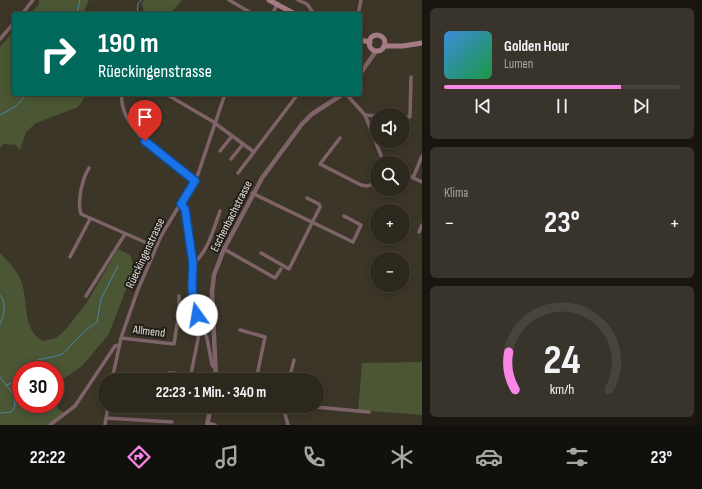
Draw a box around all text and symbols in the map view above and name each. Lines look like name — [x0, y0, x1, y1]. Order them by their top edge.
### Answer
text: 190 m — [98, 27, 159, 60]
icon: right — [32, 28, 84, 80]
text: Golden Hour — [504, 37, 569, 56]
text: Lumen — [504, 56, 533, 72]
text: Rüeckingenstrasse — [98, 61, 212, 82]
icon: previous — [472, 95, 494, 117]
icon: pause — [551, 95, 573, 117]
icon: next — [630, 95, 652, 117]
pin — [128, 100, 162, 141]
icon: arrive — [134, 106, 156, 128]
map controls — [370, 108, 410, 292]
button: sound — [370, 108, 410, 148]
button: search — [370, 156, 410, 196]
street label: Eschenbachstrasse — [207, 178, 256, 254]
text: Klima — [444, 185, 468, 201]
button: + — [370, 204, 410, 244]
text: 23° — [544, 205, 580, 241]
text: − — [444, 210, 455, 237]
text: + — [669, 210, 680, 237]
street label: Rüeckingenstrasse — [123, 215, 168, 291]
button: − — [370, 252, 410, 292]
position arrow — [176, 294, 218, 336]
street label: Allmend — [131, 322, 166, 341]
text: 24 — [543, 335, 581, 384]
speed limit sign: 30 — [12, 361, 64, 413]
text: km/h — [550, 380, 574, 397]
text: 22:23 · 1 Min. · 340 m — [156, 383, 266, 402]
icon: directions — [125, 443, 153, 471]
icon: music — [213, 443, 241, 471]
icon: phone — [300, 443, 328, 471]
icon: climate — [388, 443, 416, 471]
icon: car — [475, 443, 503, 471]
icon: filters — [563, 443, 591, 471]
text: 22:22 — [30, 447, 65, 468]
text: 23° — [651, 447, 672, 468]

